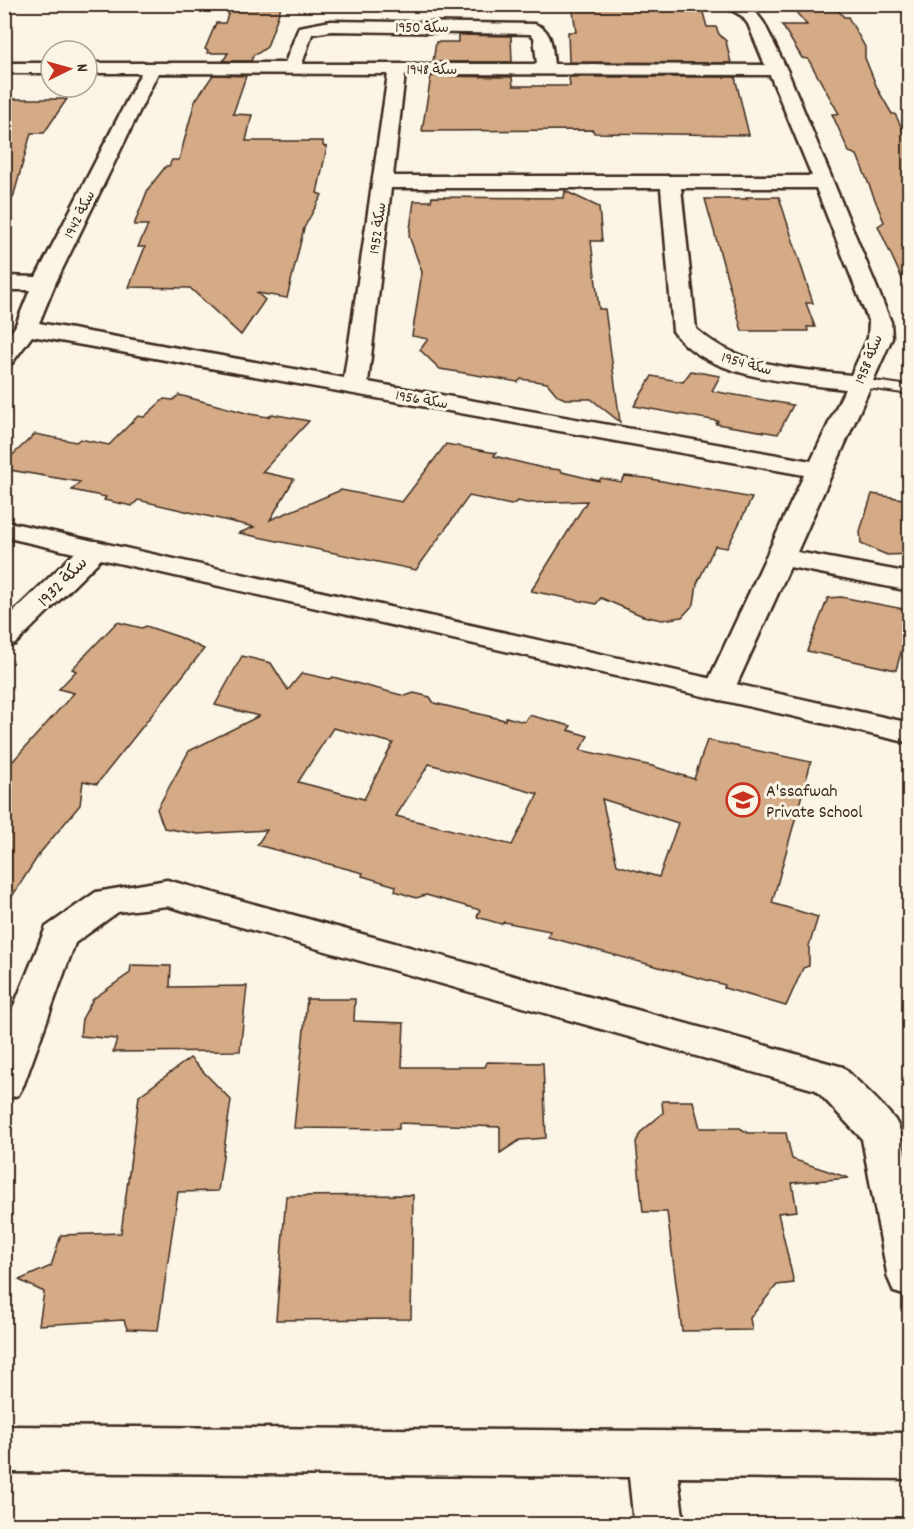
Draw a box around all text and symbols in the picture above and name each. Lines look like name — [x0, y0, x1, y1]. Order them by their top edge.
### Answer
street label: سكة 1950 — [395, 18, 449, 40]
north arrow — [39, 39, 99, 99]
street label: سكة 1948 — [407, 60, 457, 82]
text: N — [70, 63, 93, 73]
street label: سكة 1942 — [59, 187, 102, 243]
street label: سكة 1952 — [364, 201, 393, 256]
street label: سكة 1958 — [850, 332, 890, 388]
street label: سكة 1954 — [719, 347, 774, 383]
street label: سكة 1956 — [394, 386, 450, 416]
street label: سكة 1932 — [33, 552, 95, 614]
place label: A'ssafwah Private School — [766, 780, 863, 826]
school or university icon: A'ssafwah Private School — [725, 782, 761, 818]

